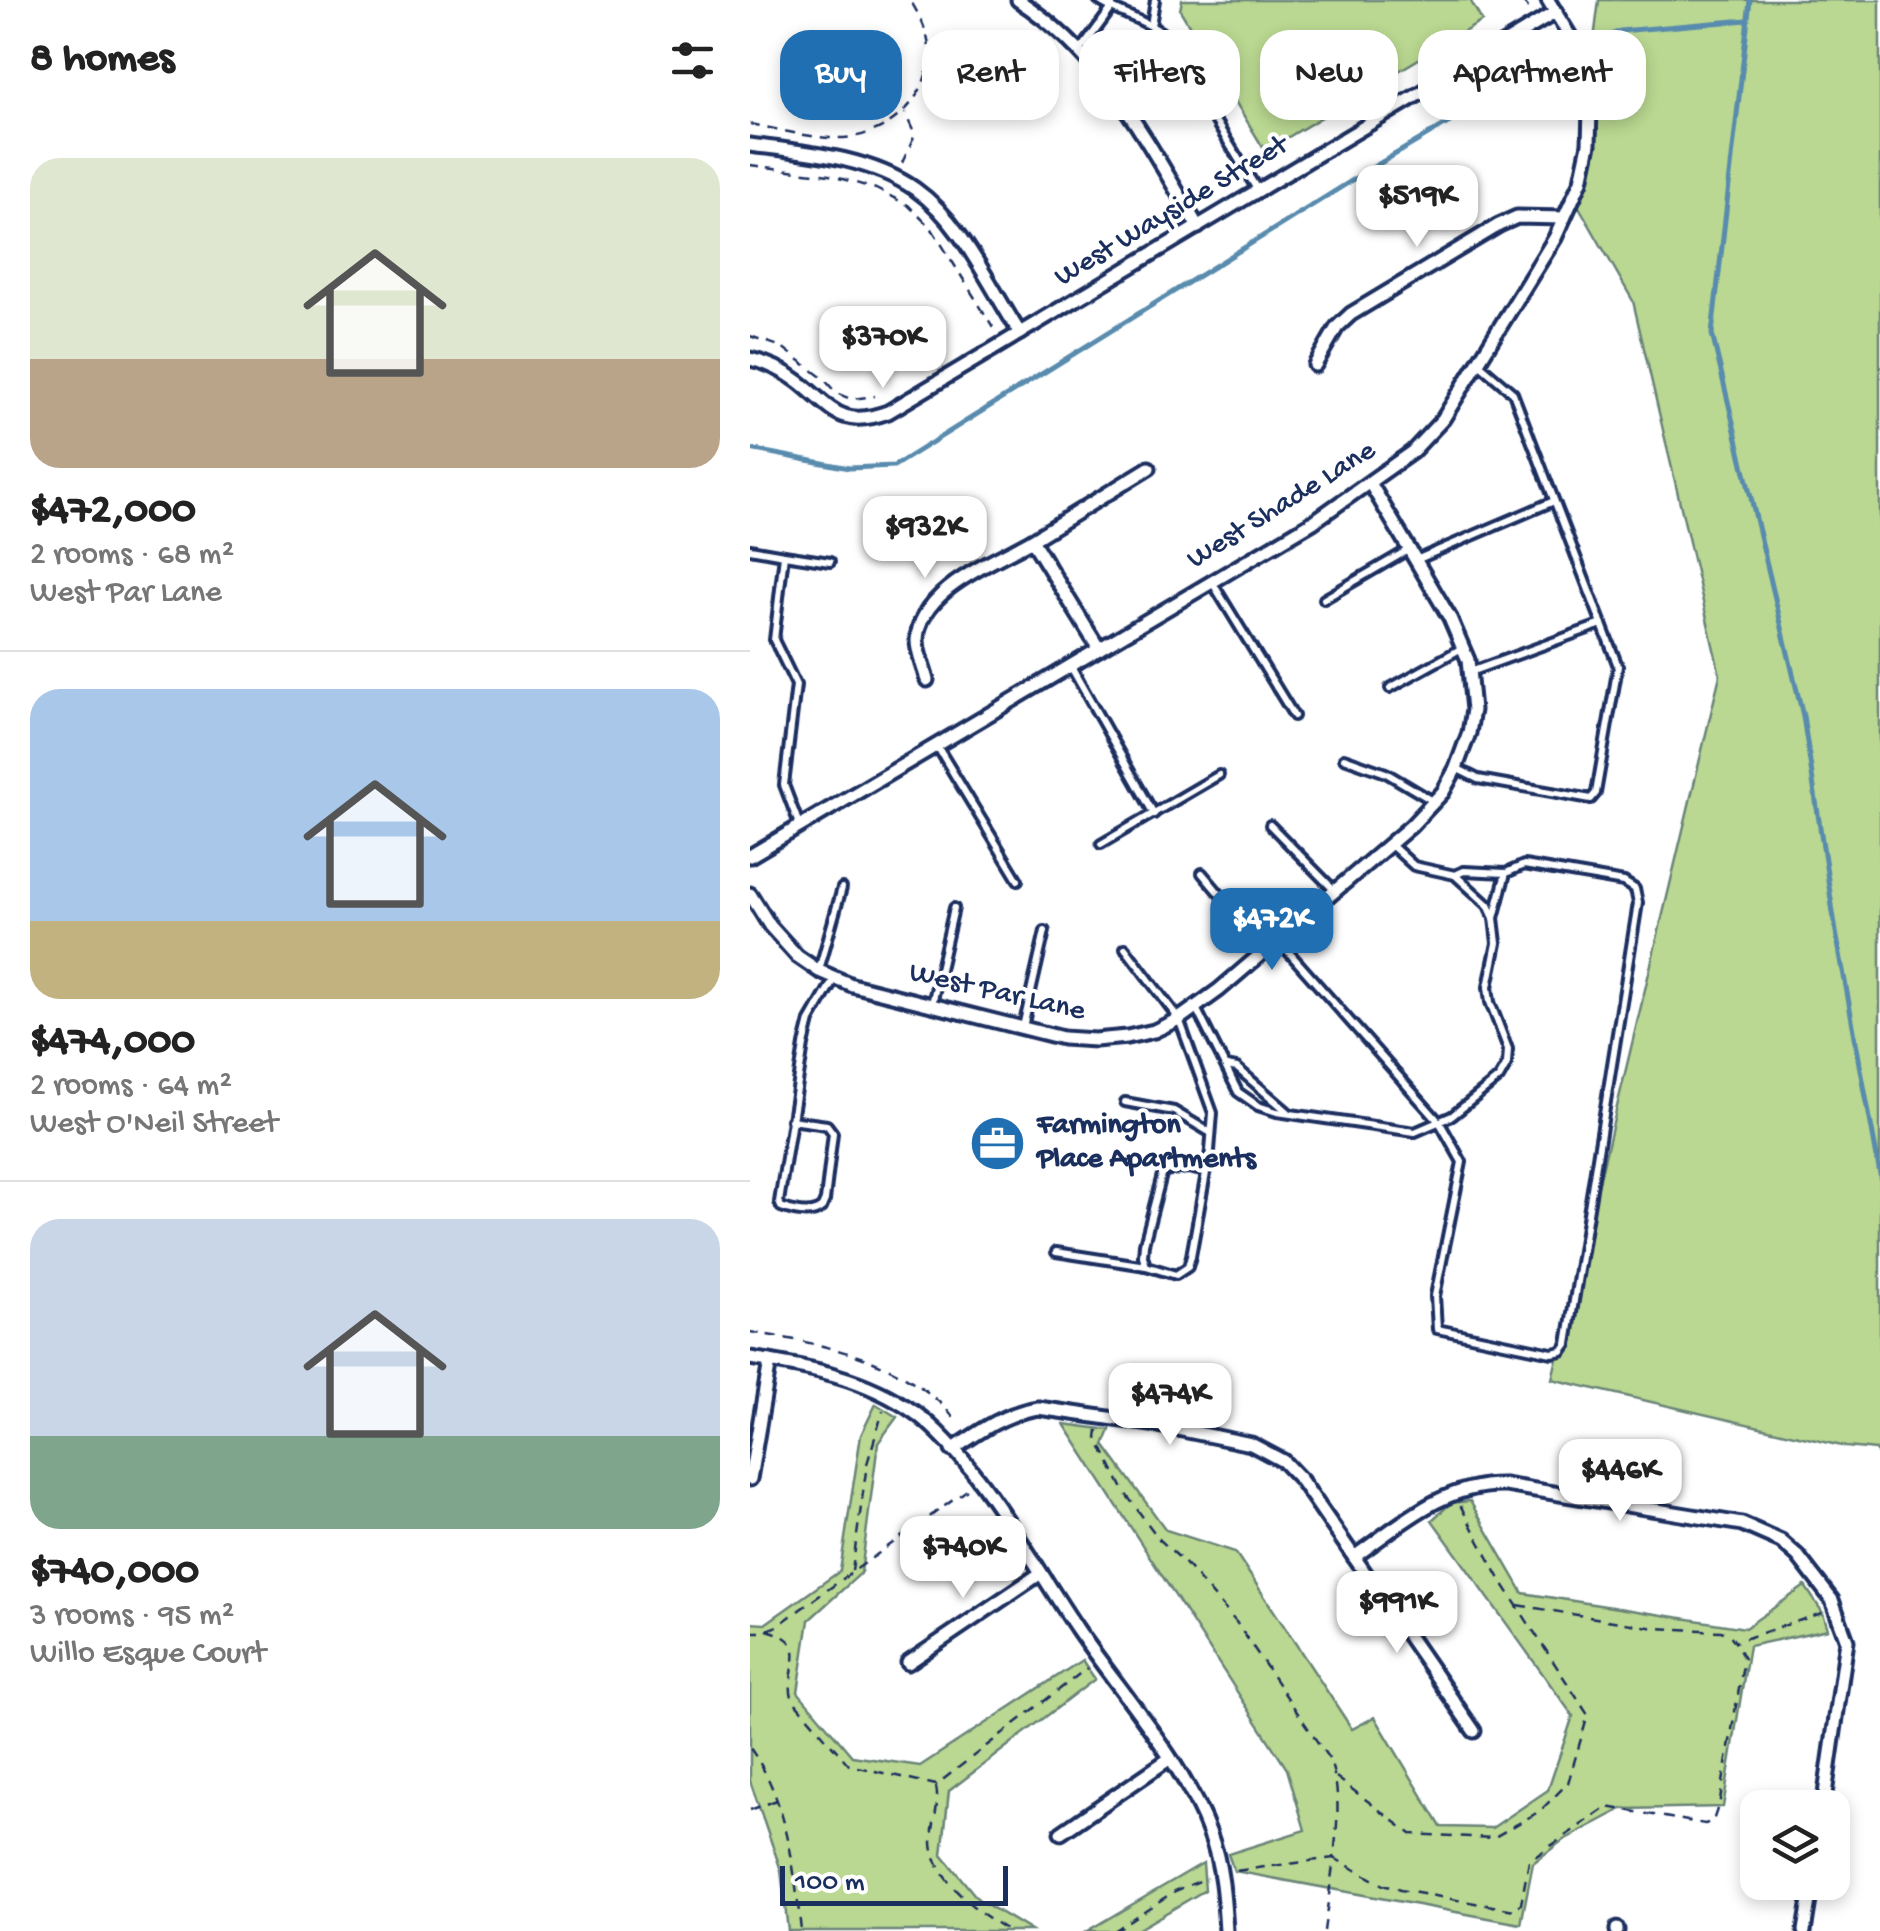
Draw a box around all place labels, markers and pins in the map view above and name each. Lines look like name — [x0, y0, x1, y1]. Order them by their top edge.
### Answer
pin: $519K — [1347, 165, 1487, 250]
pin: $370K — [813, 306, 953, 391]
pin: $932K — [855, 496, 995, 581]
pin: $472K — [1202, 888, 1342, 973]
place label: Farmington Place Apartments — [1035, 1109, 1258, 1178]
office icon: Farmington Place Apartments — [968, 1113, 1028, 1173]
pin: $474K — [1100, 1363, 1240, 1448]
pin: $446K — [1550, 1439, 1690, 1524]
pin: $740K — [893, 1516, 1033, 1601]
pin: $991K — [1327, 1571, 1467, 1656]

